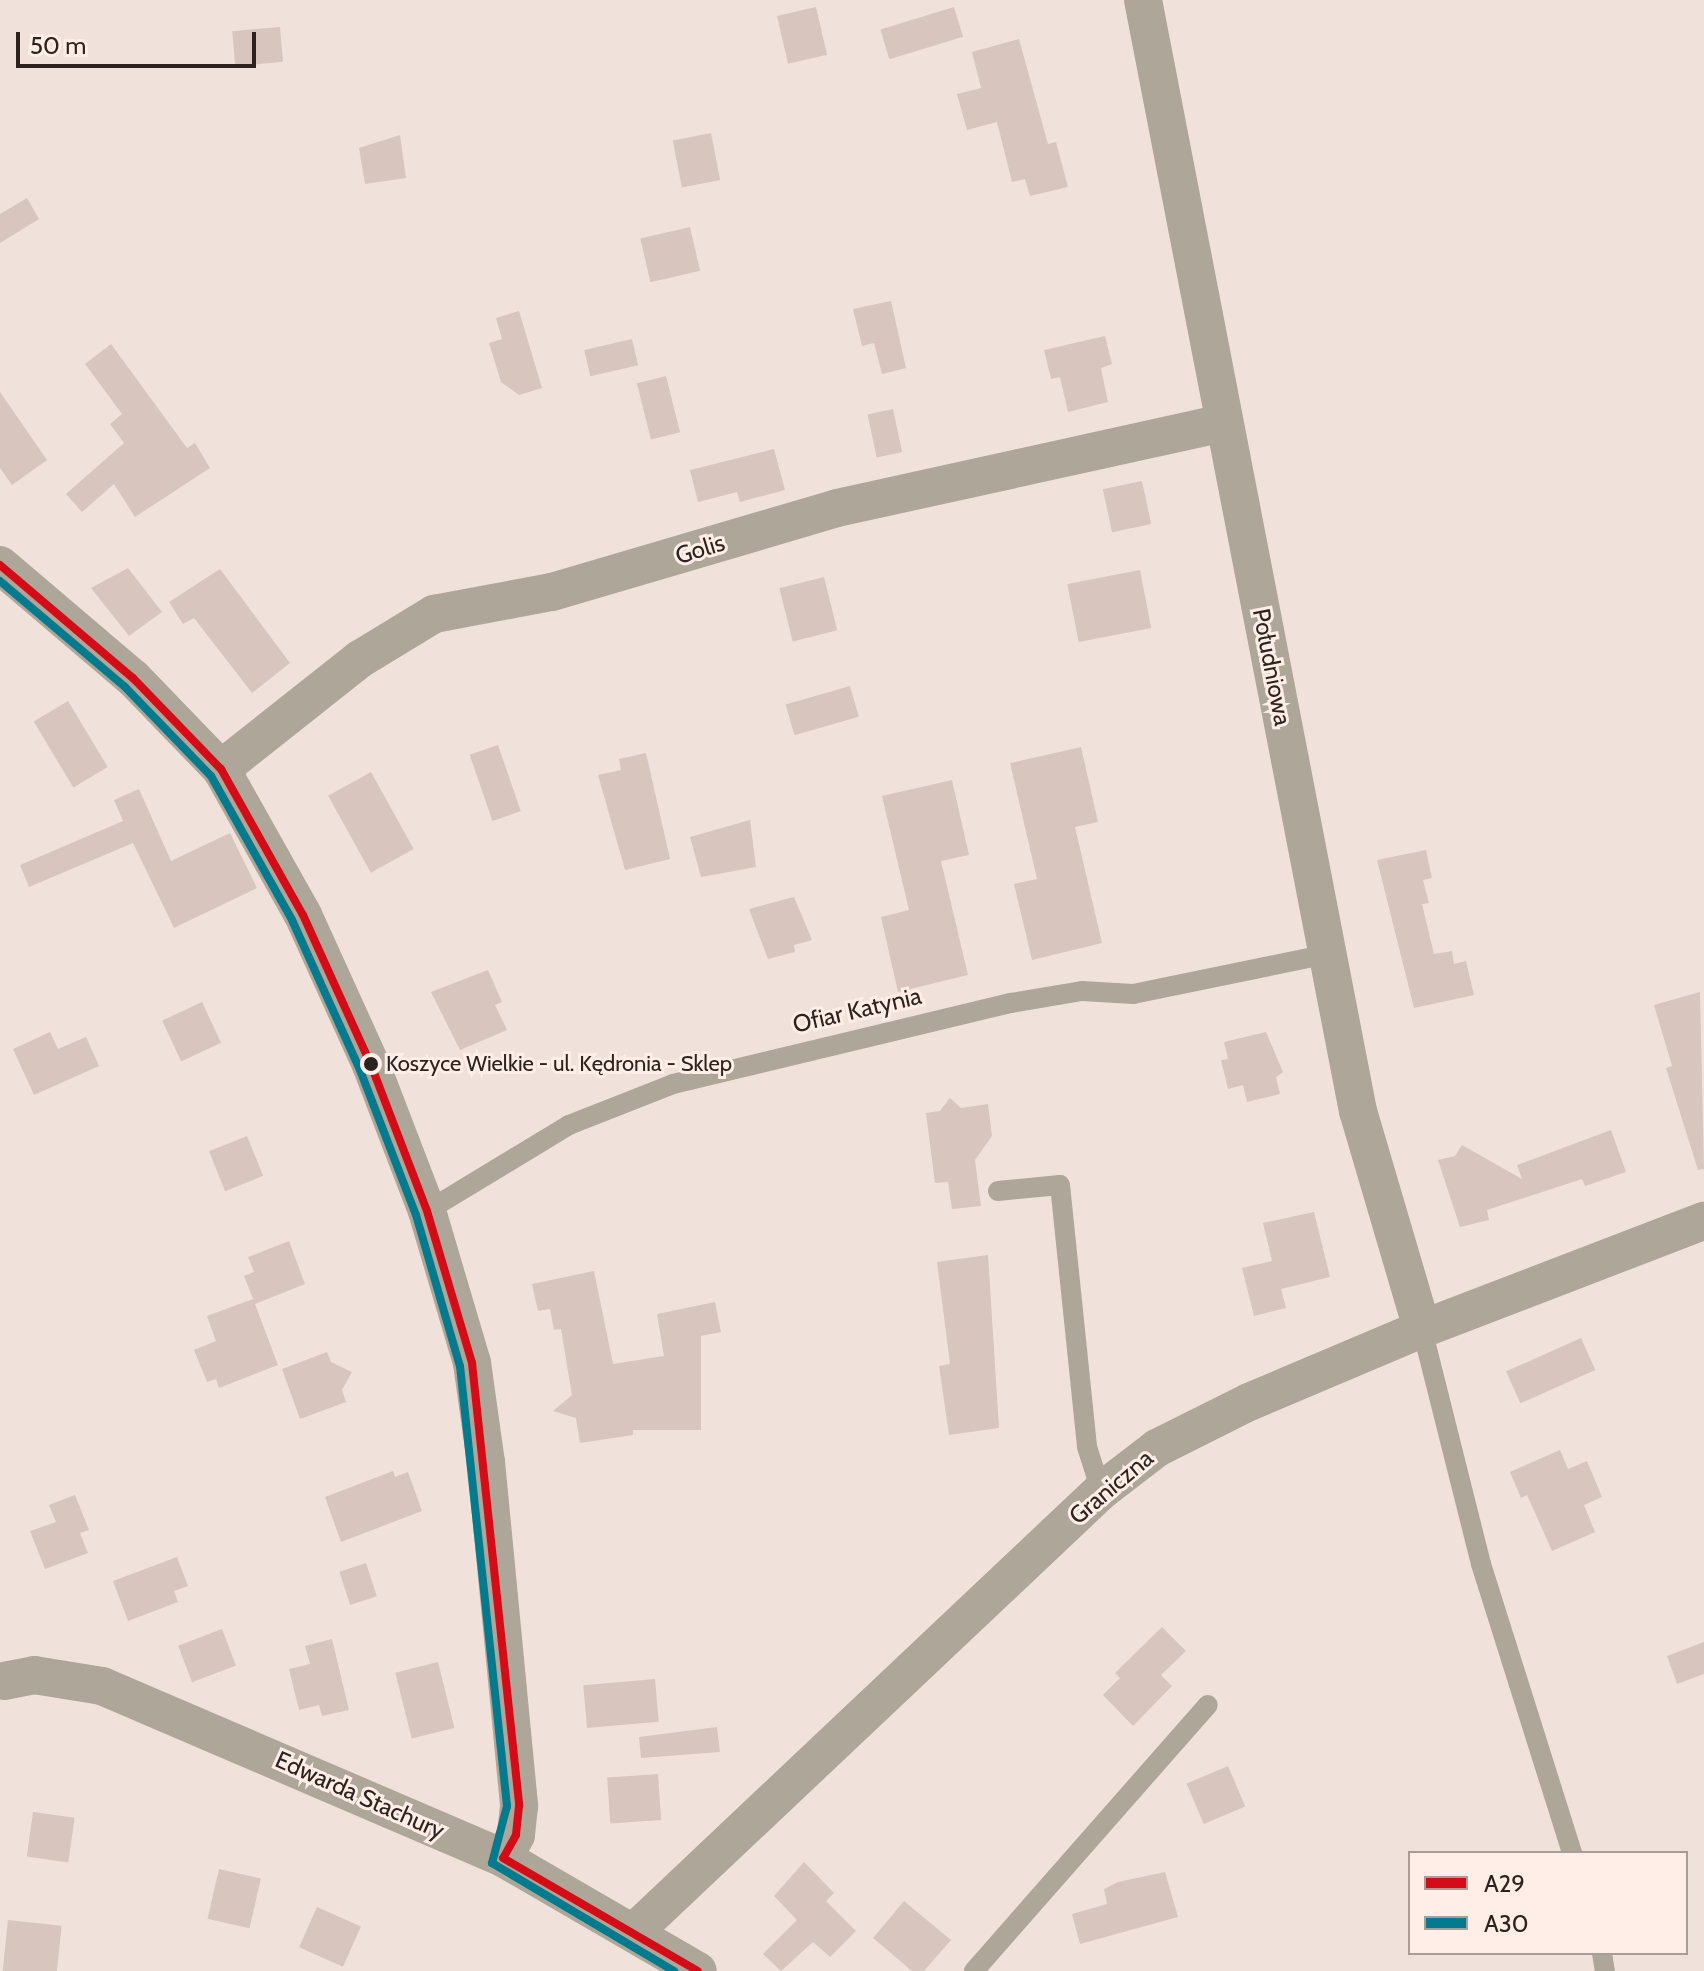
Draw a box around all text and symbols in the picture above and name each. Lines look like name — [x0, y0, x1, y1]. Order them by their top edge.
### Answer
scale bar — [20, 16, 260, 66]
text: 50 m — [30, 31, 86, 60]
street label: Golis — [672, 528, 728, 570]
street label: Południowa — [1247, 606, 1297, 728]
street label: Ofiar Katynia — [790, 981, 924, 1039]
place label: Koszyce Wielkie - ul. Kędronia - Sklep — [386, 1051, 732, 1077]
marker: Koszyce Wielkie - ul. Kędronia - Sklep — [363, 1056, 379, 1072]
street label: Graniczna — [1063, 1444, 1159, 1530]
street label: Edwarda Stachury — [271, 1745, 449, 1845]
legend — [1408, 1851, 1688, 1955]
text: A29 — [1484, 1869, 1525, 1898]
text: A30 — [1484, 1909, 1529, 1938]

